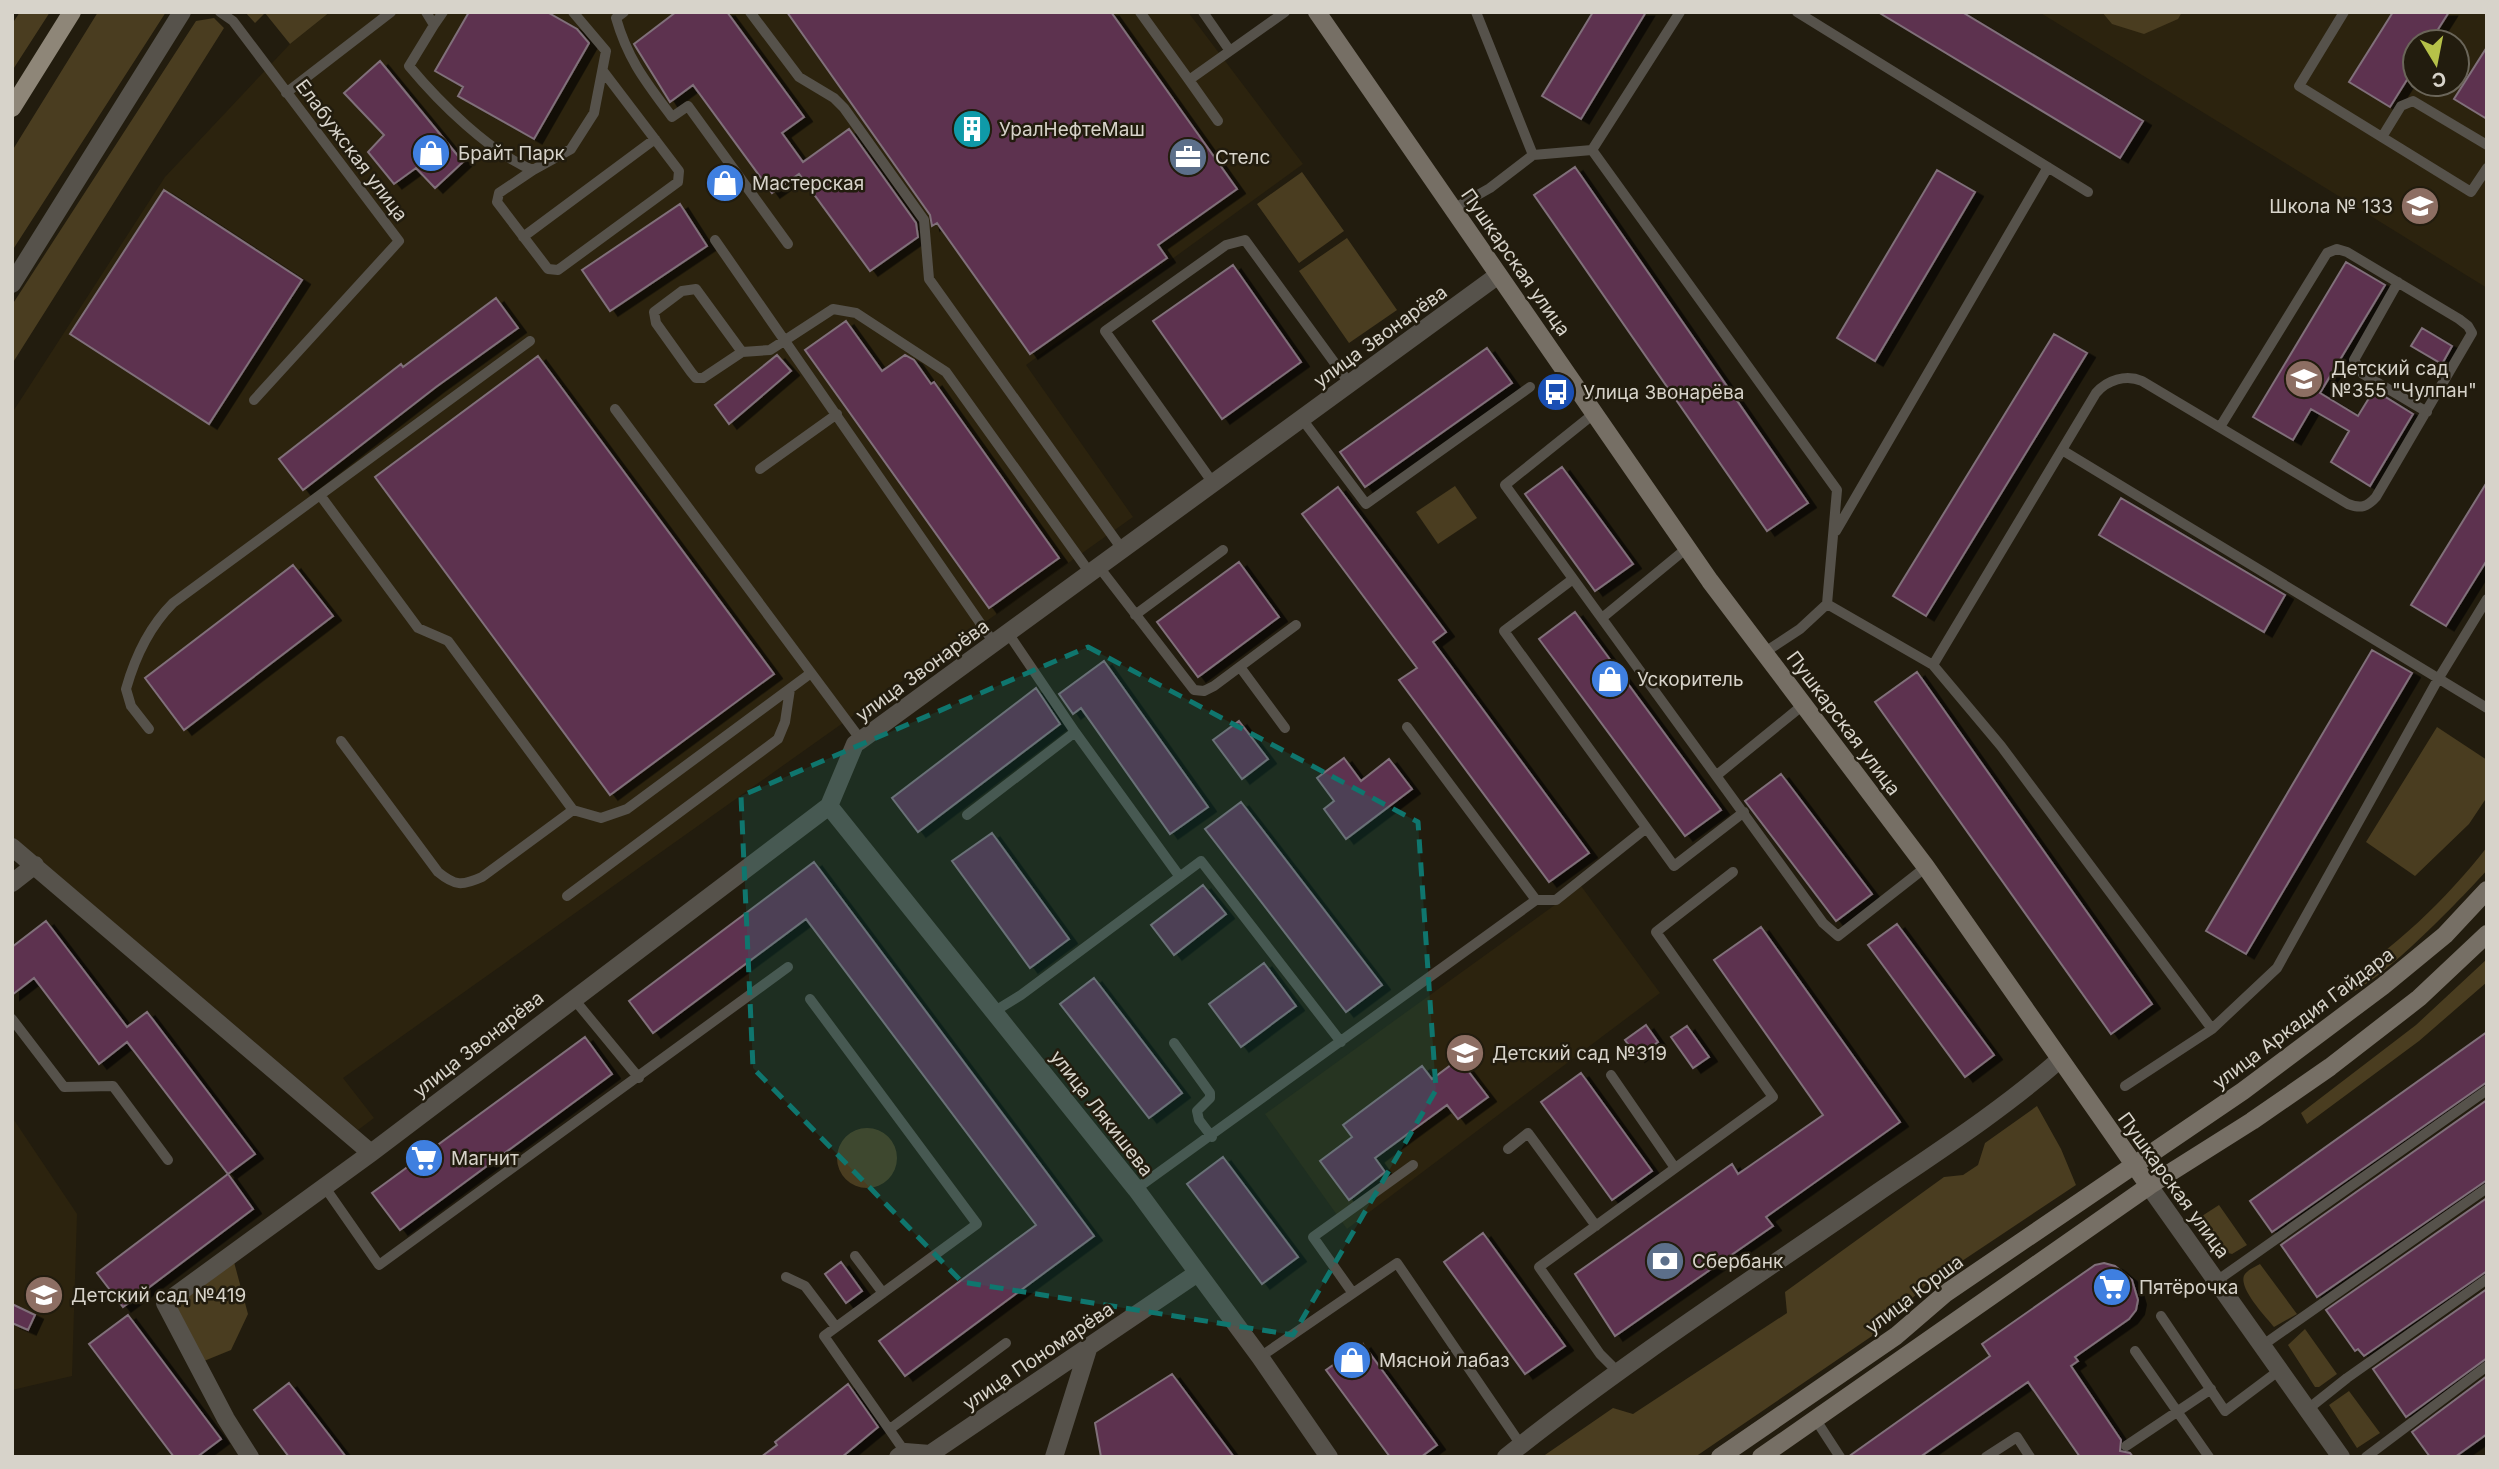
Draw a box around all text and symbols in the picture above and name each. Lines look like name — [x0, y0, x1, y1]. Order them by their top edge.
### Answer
north arrow — [2401, 28, 2471, 98]
text: С — [2430, 67, 2448, 92]
street label: Елабужская улица — [291, 75, 412, 226]
building icon: УралНефтеМаш — [951, 108, 993, 150]
place label: УралНефтеМаш — [999, 118, 1145, 141]
shop icon: Брайт Парк — [410, 132, 452, 174]
office icon: Стелс — [1167, 136, 1209, 178]
place label: Брайт Парк — [458, 142, 566, 165]
place label: Стелс — [1215, 146, 1270, 169]
shop icon: Мастерская — [704, 162, 746, 204]
place label: Мастерская — [752, 172, 864, 195]
street label: Пушкарская улица — [1456, 184, 1575, 340]
school or university icon: Школа № 133 — [2399, 185, 2441, 227]
place label: Школа № 133 — [2269, 195, 2393, 218]
street label: улица Звонарёва — [1309, 280, 1451, 393]
place label: Детский сад №355 "Чулпан" — [2331, 357, 2477, 402]
school or university icon: Детский сад №355 "Чулпан" — [2283, 358, 2325, 400]
bus stop icon: Улица Звонарёва — [1535, 371, 1577, 413]
place label: Улица Звонарёва — [1583, 381, 1744, 404]
street label: улица Звонарёва — [851, 614, 993, 727]
street label: Пушкарская улица — [1782, 647, 1905, 800]
shop icon: Ускоритель — [1589, 658, 1631, 700]
place label: Ускоритель — [1637, 668, 1744, 691]
street label: улица Аркадия Гайдара — [2208, 943, 2398, 1094]
street label: улица Звонарёва — [408, 986, 548, 1102]
school or university icon: Детский сад №319 — [1444, 1032, 1486, 1074]
place label: Детский сад №319 — [1492, 1042, 1667, 1065]
street label: улица Лякишева — [1045, 1046, 1158, 1181]
street label: Пушкарская улица — [2113, 1108, 2234, 1263]
supermarket icon: Магнит — [403, 1137, 445, 1179]
place label: Магнит — [451, 1147, 519, 1170]
bank icon: Сбербанк — [1644, 1240, 1686, 1282]
place label: Сбербанк — [1692, 1250, 1784, 1273]
street label: улица Юрша — [1861, 1250, 1968, 1339]
supermarket icon: Пятёрочка — [2091, 1266, 2133, 1308]
school or university icon: Детский сад №419 — [23, 1274, 65, 1316]
place label: Пятёрочка — [2139, 1276, 2238, 1299]
place label: Детский сад №419 — [71, 1284, 246, 1307]
street label: улица Пономарёва — [959, 1297, 1118, 1415]
shop icon: Мясной лабаз — [1331, 1339, 1373, 1381]
place label: Мясной лабаз — [1379, 1349, 1510, 1372]

